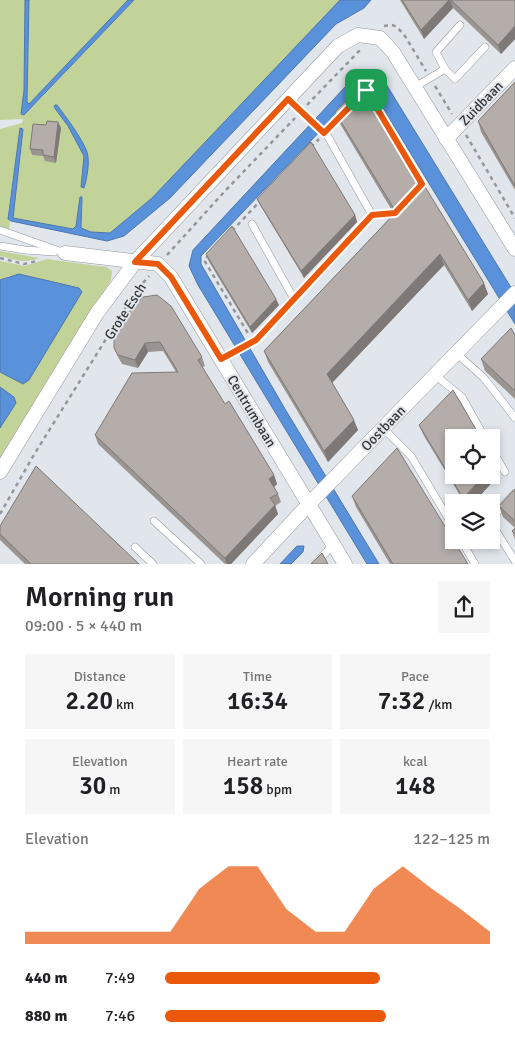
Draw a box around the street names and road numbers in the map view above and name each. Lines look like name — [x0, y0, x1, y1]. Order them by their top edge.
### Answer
street label: Zuidbaan — [456, 77, 507, 129]
street label: Grote Esch — [101, 280, 150, 343]
street label: Centrumbaan — [223, 372, 280, 450]
street label: Oostbaan — [358, 402, 409, 455]

